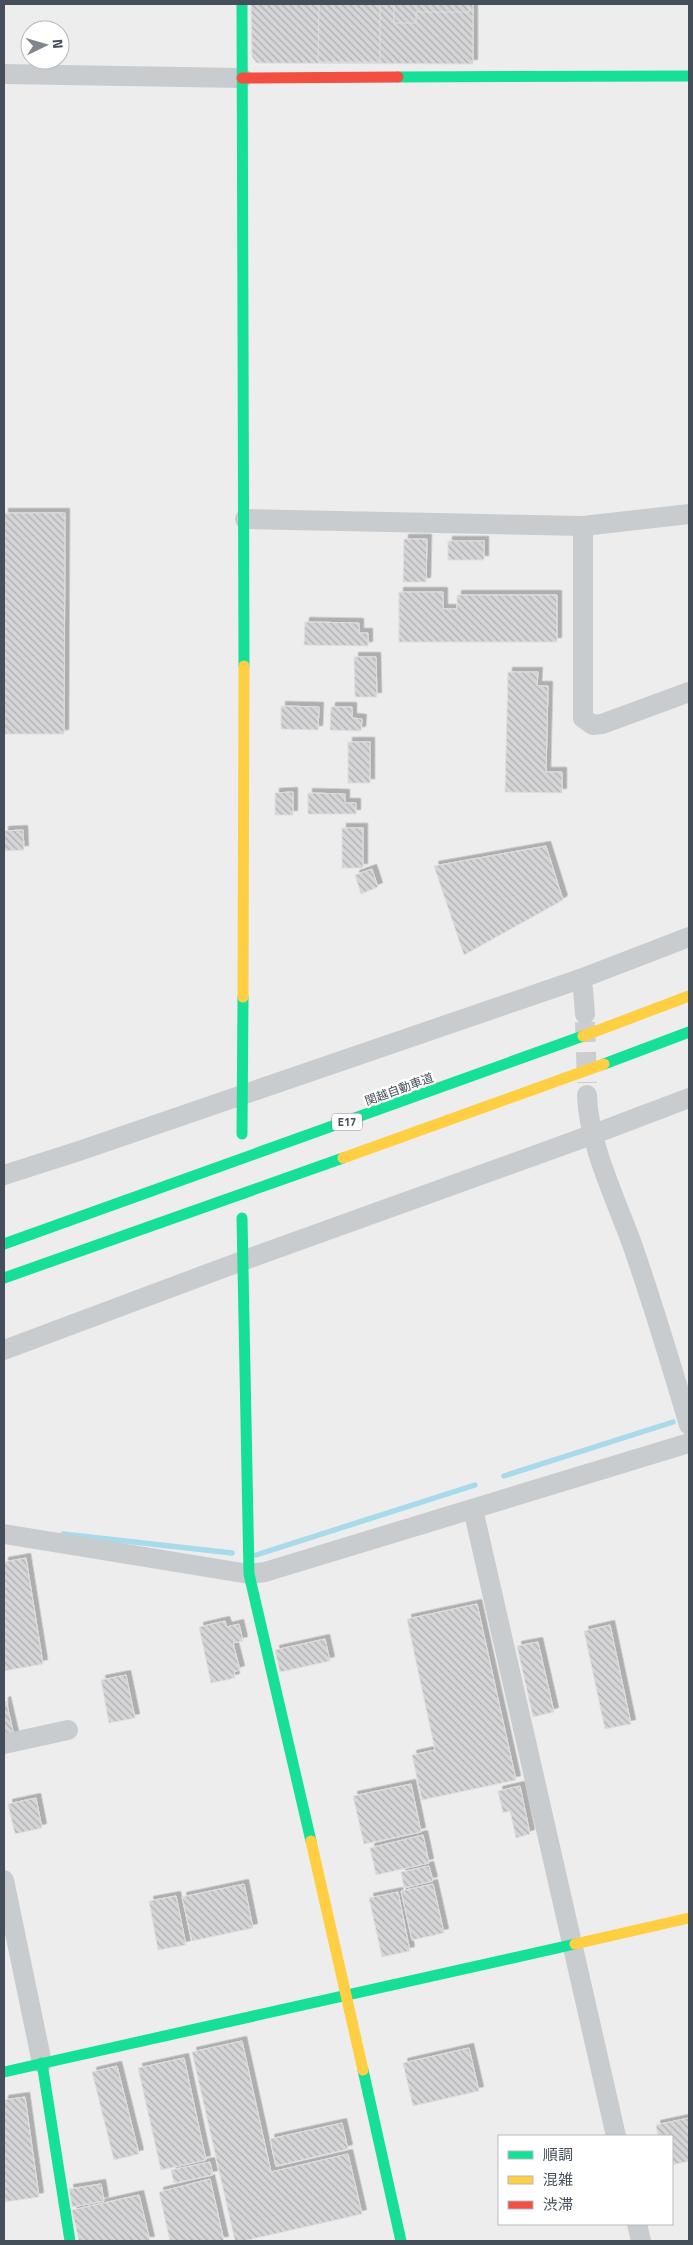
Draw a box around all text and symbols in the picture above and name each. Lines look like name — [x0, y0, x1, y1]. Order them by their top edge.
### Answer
north arrow — [20, 20, 70, 70]
text: N — [48, 38, 69, 50]
street label: 関越自動車道 — [362, 1068, 436, 1110]
road number: E17 — [332, 1114, 362, 1130]
legend — [498, 2135, 673, 2225]
text: 順調 — [543, 2143, 573, 2166]
text: 混雑 — [543, 2168, 573, 2191]
text: 渋滞 — [543, 2193, 573, 2216]

